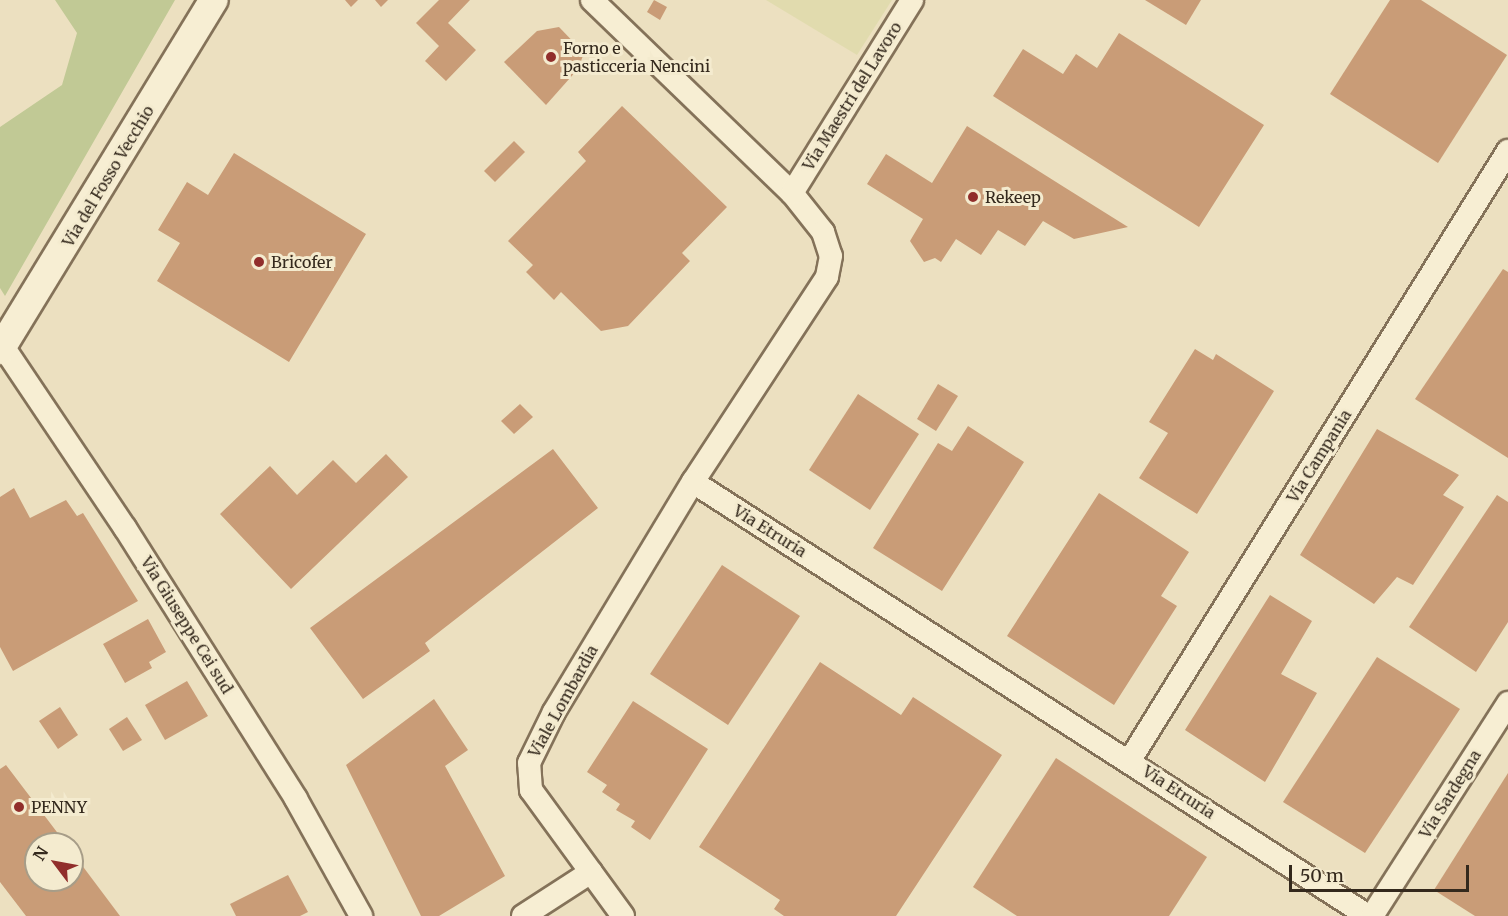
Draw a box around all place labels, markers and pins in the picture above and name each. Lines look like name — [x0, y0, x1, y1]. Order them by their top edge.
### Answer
place label: Forno e pasticceria Nencini — [563, 38, 710, 76]
marker: Forno e pasticceria Nencini — [544, 50, 558, 64]
place label: Rekeep — [985, 187, 1041, 207]
marker: Rekeep — [966, 190, 980, 204]
place label: Bricofer — [271, 252, 333, 272]
marker: Bricofer — [252, 255, 266, 269]
place label: PENNY — [31, 797, 87, 817]
marker: PENNY — [12, 800, 26, 814]

